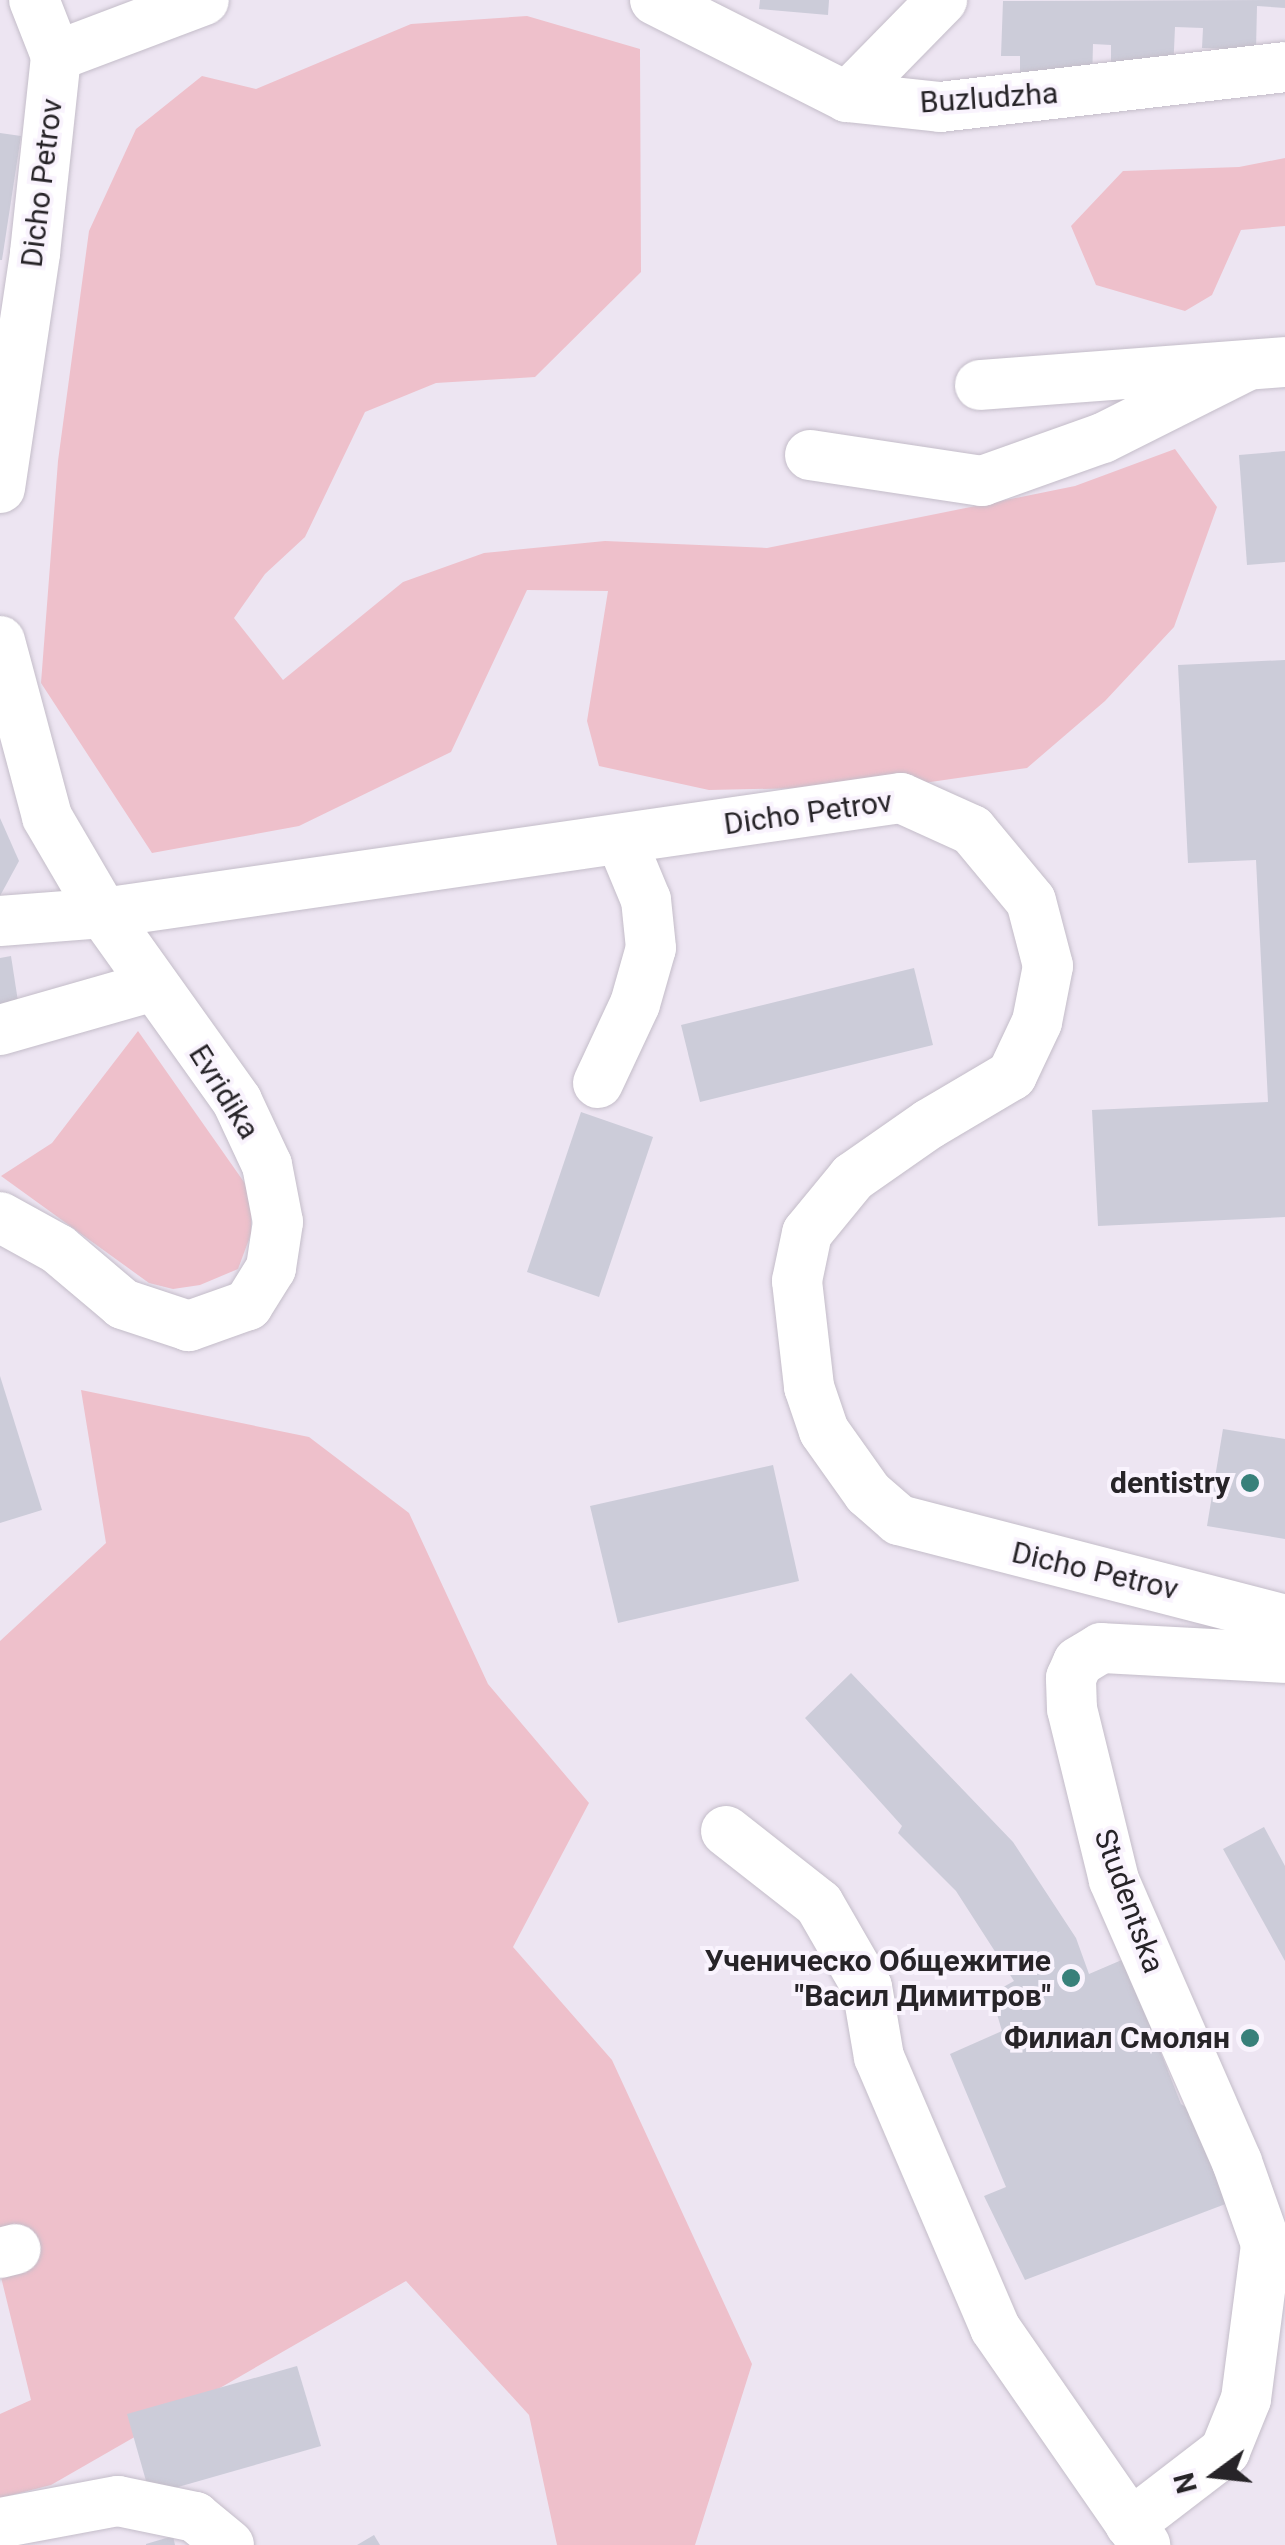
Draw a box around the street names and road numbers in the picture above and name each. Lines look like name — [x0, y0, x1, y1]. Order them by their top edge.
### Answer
street label: Buzludzha — [919, 75, 1059, 121]
street label: Dicho Petrov — [14, 97, 70, 269]
street label: Dicho Petrov — [722, 783, 894, 843]
street label: Evridika — [181, 1038, 267, 1146]
street label: Dicho Petrov — [1008, 1534, 1182, 1608]
street label: Studentska — [1086, 1824, 1172, 1978]

